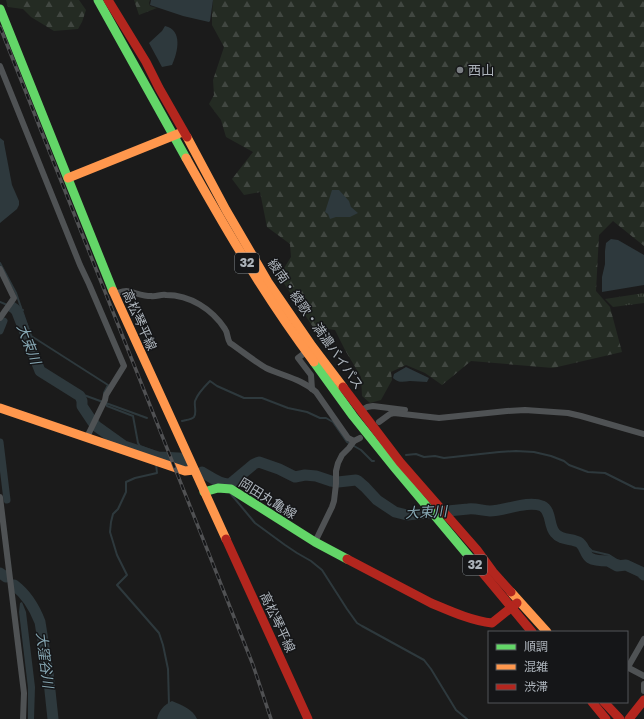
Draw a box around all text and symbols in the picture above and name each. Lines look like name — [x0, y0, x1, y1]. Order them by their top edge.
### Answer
place label: 西山 — [468, 62, 494, 78]
marker: 西山 — [455, 65, 465, 75]
road number: 32 — [235, 253, 259, 273]
street label: 綾南・綾歌・満濃バイパス — [265, 256, 367, 392]
street label: 高松琴平線 — [119, 287, 161, 353]
water label: 大束川 — [14, 321, 46, 368]
street label: 岡田丸亀線 — [236, 474, 300, 522]
water label: 大束川 — [405, 502, 449, 521]
road number: 32 — [463, 555, 487, 575]
street label: 高松琴平線 — [257, 589, 299, 655]
water label: 大窪谷川 — [34, 631, 58, 691]
legend — [488, 631, 628, 703]
text: 順調 — [524, 639, 548, 654]
text: 混雑 — [524, 659, 548, 674]
text: 渋滞 — [524, 679, 548, 694]

